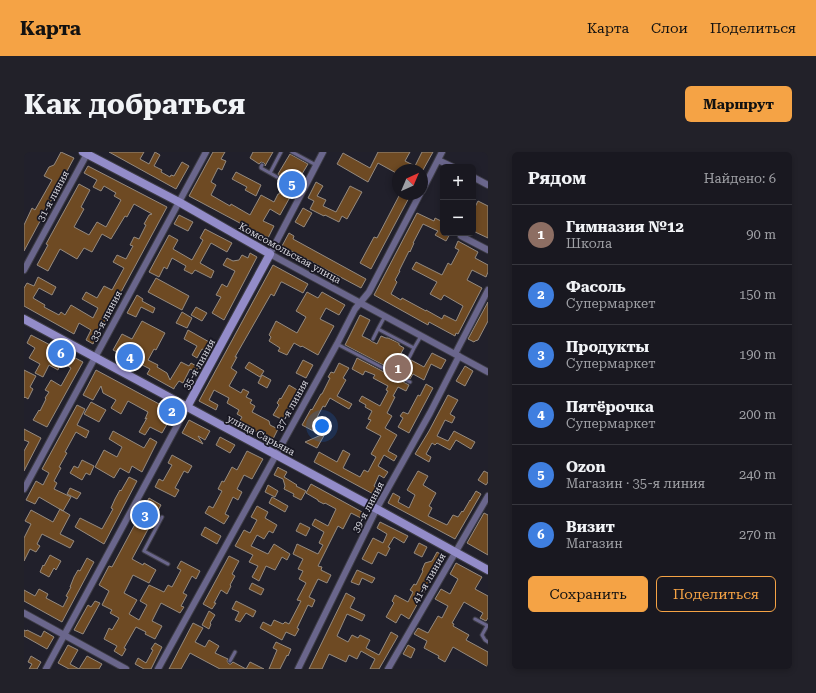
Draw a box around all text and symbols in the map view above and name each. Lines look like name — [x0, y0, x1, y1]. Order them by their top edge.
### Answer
text: Карта — [20, 17, 81, 40]
text: Карта — [587, 20, 629, 36]
text: Слои — [651, 20, 688, 36]
text: Поделиться — [710, 20, 796, 36]
button: Маршрут — [685, 86, 792, 122]
text: Как добраться — [24, 88, 245, 121]
north arrow — [392, 164, 428, 200]
map controls — [440, 164, 476, 236]
button: + — [440, 164, 476, 200]
street label: 31-я линия — [35, 168, 71, 223]
text: Рядом — [528, 168, 586, 188]
pin: 5 — [279, 169, 305, 199]
text: Найдено: 6 — [704, 171, 776, 186]
button: − — [440, 200, 476, 236]
text: Гимназия №12 — [566, 218, 684, 236]
street label: Комсомольская улица — [237, 220, 343, 286]
text: 1 — [537, 227, 545, 242]
text: 90 m — [746, 227, 776, 242]
text: Школа — [566, 236, 612, 251]
text: Фасоль — [566, 278, 626, 296]
text: 2 — [537, 287, 545, 302]
text: 150 m — [739, 287, 776, 302]
street label: 33-я линия — [88, 288, 124, 343]
text: Супермаркет — [566, 296, 656, 311]
street label: 35-я линия — [181, 337, 217, 391]
pin: 6 — [48, 338, 74, 368]
text: Продукты — [566, 338, 649, 356]
pin: 4 — [117, 342, 143, 372]
text: 3 — [537, 347, 545, 362]
text: 190 m — [739, 347, 776, 362]
pin: 1 — [385, 353, 411, 383]
text: Супермаркет — [566, 356, 656, 371]
street label: 37-я линия — [274, 378, 310, 432]
pin: 2 — [159, 396, 185, 426]
text: Пятёрочка — [566, 398, 654, 416]
text: 4 — [537, 407, 545, 422]
text: 200 m — [739, 407, 776, 422]
street label: улица Сарьяна — [225, 413, 297, 458]
your location — [312, 416, 332, 436]
text: Супермаркет — [566, 416, 656, 431]
text: Ozon — [566, 458, 606, 476]
text: 5 — [537, 467, 545, 482]
text: 240 m — [739, 467, 776, 482]
text: Магазин · 35-я линия — [566, 476, 705, 491]
street label: 39-я линия — [350, 479, 386, 534]
pin: 3 — [132, 500, 158, 530]
text: Визит — [566, 518, 615, 536]
text: 6 — [537, 527, 545, 542]
text: 270 m — [739, 527, 776, 542]
text: Магазин — [566, 536, 623, 551]
street label: 41-я линия — [410, 551, 448, 605]
button: Сохранить — [528, 576, 648, 612]
button: Поделиться — [656, 576, 776, 612]

